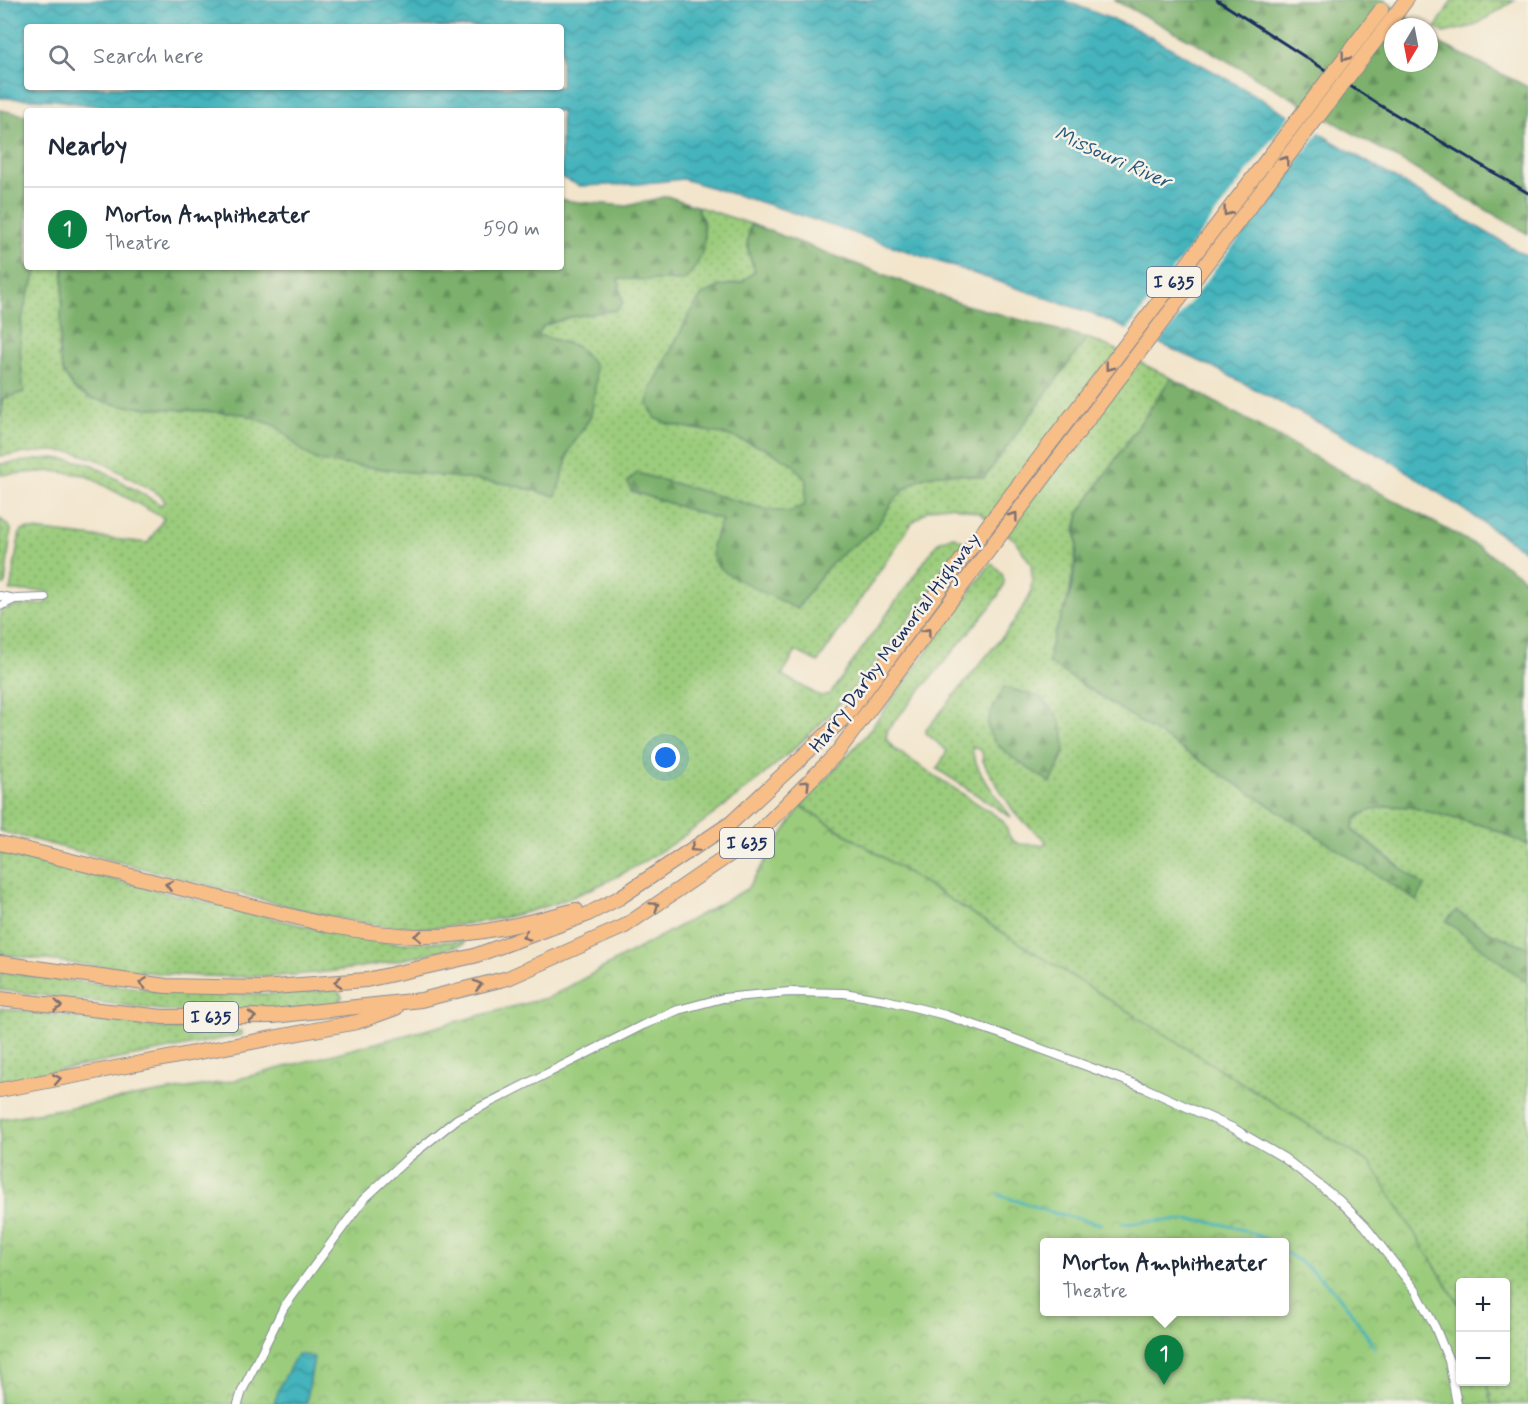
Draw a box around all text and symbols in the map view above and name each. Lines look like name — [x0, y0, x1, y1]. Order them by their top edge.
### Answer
north arrow — [1384, 18, 1438, 72]
search box — [24, 24, 564, 90]
icon: search — [45, 41, 78, 74]
text: Search here — [93, 43, 204, 71]
one-way arrow — [1342, 50, 1353, 61]
water label: Missouri River — [1050, 120, 1177, 197]
text: Nearby — [48, 130, 127, 164]
one-way arrow — [1277, 156, 1288, 167]
text: Morton Amphitheater — [105, 202, 310, 230]
one-way arrow — [1223, 205, 1234, 216]
text: 1 — [63, 216, 72, 243]
text: 590 m — [483, 216, 540, 243]
text: Theatre — [105, 230, 170, 257]
road number: I 635 — [1147, 267, 1201, 297]
one-way arrow — [1105, 360, 1116, 371]
one-way arrow — [1007, 512, 1018, 523]
street label: Harry Darby Memorial Highway — [803, 527, 989, 760]
one-way arrow — [920, 628, 931, 639]
your location — [651, 743, 680, 772]
one-way arrow — [799, 781, 810, 792]
road number: I 635 — [720, 828, 774, 858]
one-way arrow — [690, 841, 701, 852]
one-way arrow — [165, 880, 175, 893]
one-way arrow — [648, 902, 659, 913]
one-way arrow — [413, 929, 422, 942]
one-way arrow — [521, 929, 532, 942]
one-way arrow — [333, 976, 342, 989]
one-way arrow — [138, 977, 148, 990]
one-way arrow — [473, 980, 483, 993]
one-way arrow — [54, 999, 63, 1012]
road number: I 635 — [184, 1002, 238, 1032]
one-way arrow — [248, 1011, 257, 1023]
one-way arrow — [52, 1073, 62, 1086]
popup — [1040, 1238, 1289, 1316]
text: Morton Amphitheater — [1062, 1250, 1267, 1278]
text: Theatre — [1062, 1278, 1128, 1305]
map controls — [1456, 1278, 1510, 1386]
button: + — [1456, 1278, 1510, 1332]
button: − — [1456, 1332, 1510, 1386]
pin: 1 — [1144, 1336, 1184, 1385]

